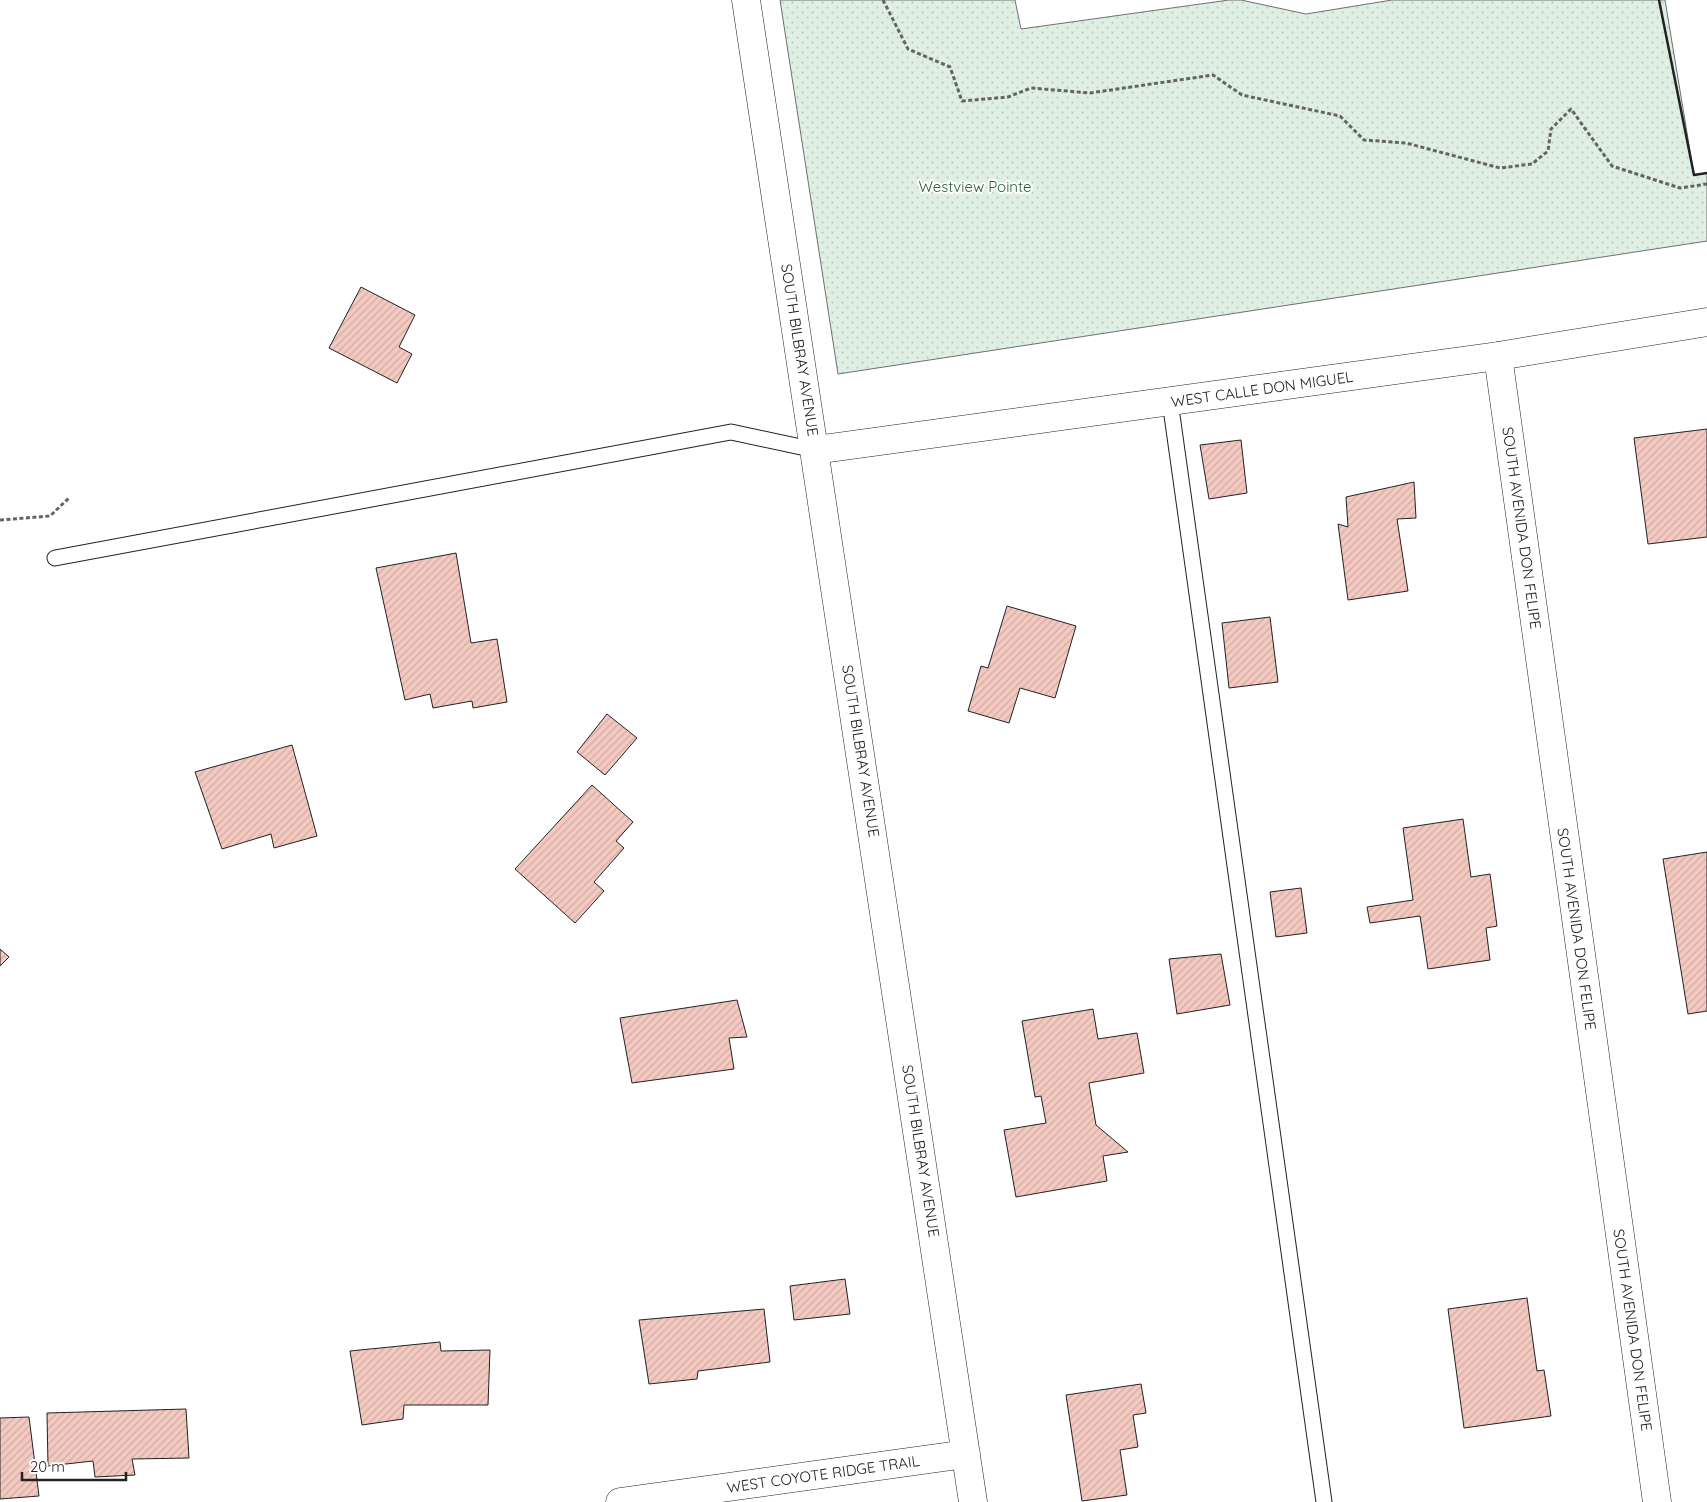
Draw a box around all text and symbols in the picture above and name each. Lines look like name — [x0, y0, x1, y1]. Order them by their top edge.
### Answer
park label: Westview Pointe — [918, 177, 1032, 196]
street label: SOUTH BILBRAY AVENUE — [777, 262, 823, 438]
street label: WEST CALLE DON MIGUEL — [1170, 367, 1354, 411]
street label: SOUTH AVENIDA DON FELIPE — [1498, 426, 1546, 630]
street label: SOUTH BILBRAY AVENUE — [838, 663, 884, 839]
street label: SOUTH AVENIDA DON FELIPE — [1553, 827, 1601, 1031]
street label: SOUTH BILBRAY AVENUE — [898, 1063, 944, 1239]
street label: SOUTH AVENIDA DON FELIPE — [1609, 1228, 1657, 1432]
scale bar — [22, 1450, 126, 1482]
street label: WEST COYOTE RIDGE TRAIL — [725, 1451, 921, 1497]
text: 20 m — [30, 1457, 65, 1476]

